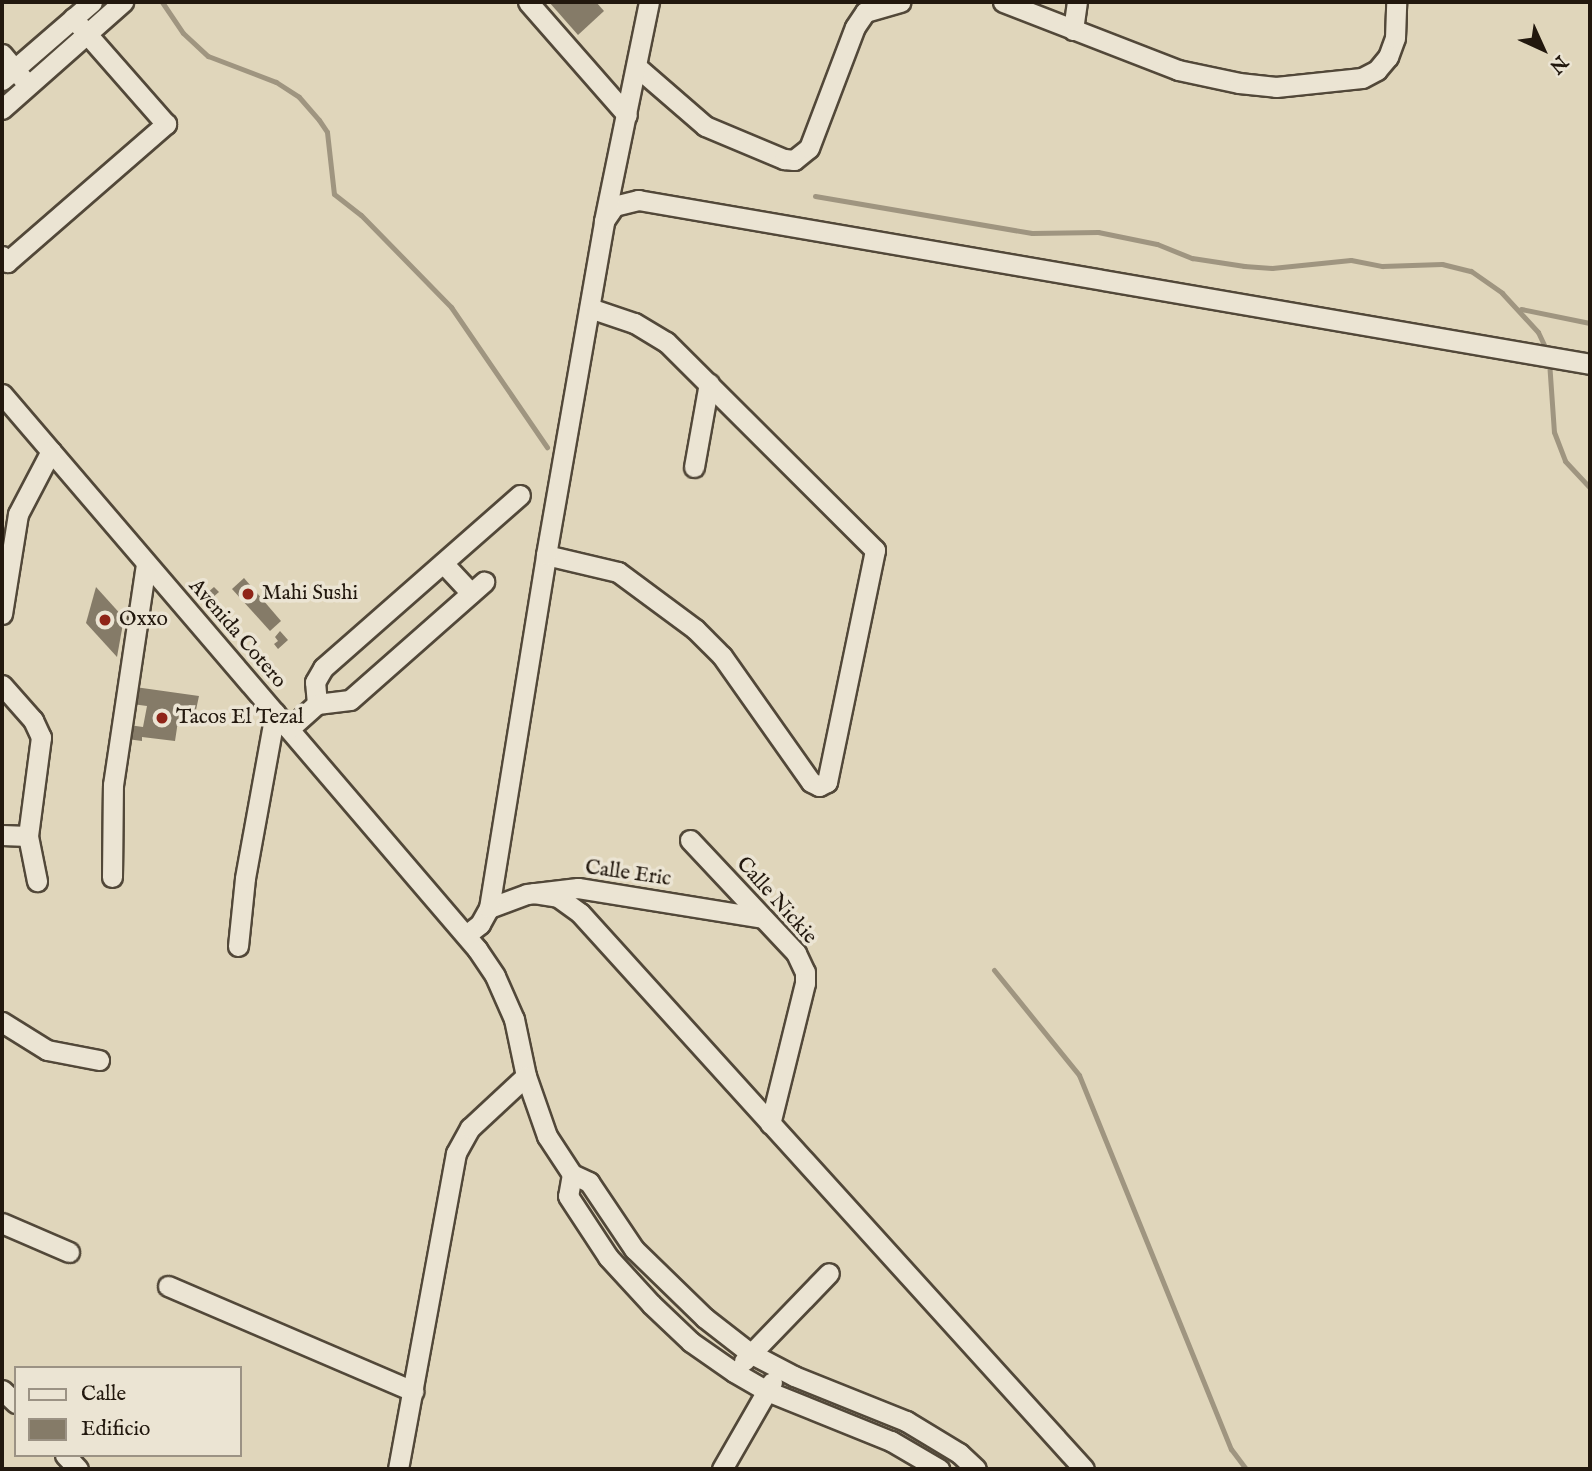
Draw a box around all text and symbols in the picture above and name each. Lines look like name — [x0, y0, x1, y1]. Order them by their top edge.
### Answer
north arrow — [1508, 14, 1578, 84]
text: N — [1544, 50, 1572, 78]
street label: Avenida Cotero — [183, 574, 291, 694]
place label: Mahi Sushi — [262, 581, 358, 607]
marker: Mahi Sushi — [240, 586, 256, 602]
place label: Oxxo — [119, 607, 168, 633]
marker: Oxxo — [97, 612, 113, 628]
place label: Tacos El Tezal — [176, 705, 304, 731]
marker: Tacos El Tezal — [154, 710, 170, 726]
street label: Calle Nickie — [730, 852, 822, 950]
street label: Calle Eric — [583, 856, 673, 892]
legend — [14, 1366, 242, 1457]
text: Calle — [81, 1381, 126, 1408]
text: Edificio — [81, 1416, 150, 1443]

